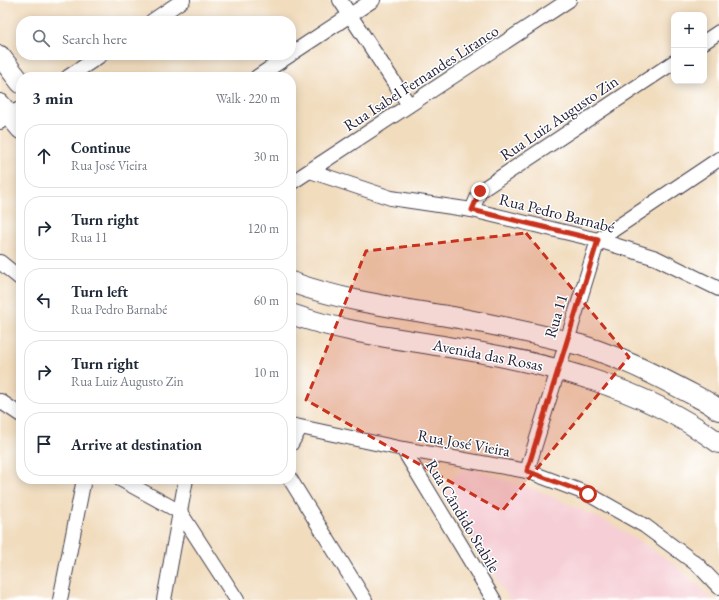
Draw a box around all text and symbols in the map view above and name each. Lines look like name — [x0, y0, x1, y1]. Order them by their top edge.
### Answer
map controls — [671, 12, 707, 84]
button: + — [671, 12, 707, 48]
search box — [16, 16, 296, 60]
street label: Rua Isabel Fernandes Liranco — [339, 20, 503, 136]
icon: search — [30, 27, 52, 49]
text: Search here — [62, 29, 127, 48]
button: − — [671, 48, 707, 84]
street label: Rua Luiz Augusto Zin — [496, 70, 623, 165]
text: 3 min — [32, 87, 73, 109]
text: Walk · 220 m — [216, 90, 280, 107]
text: Continue — [71, 138, 131, 157]
icon: ahead — [33, 145, 55, 167]
text: 30 m — [254, 148, 279, 165]
text: Rua José Vieira — [71, 157, 147, 174]
route end — [471, 182, 489, 200]
street label: Rua Pedro Barnabé — [497, 188, 617, 238]
text: Turn right — [71, 210, 139, 229]
icon: right — [33, 217, 55, 239]
text: 120 m — [248, 220, 279, 237]
text: Rua 11 — [71, 229, 107, 246]
text: Turn left — [71, 282, 128, 301]
icon: left — [33, 289, 55, 311]
text: 60 m — [254, 292, 279, 309]
street label: Rua 11 — [539, 292, 573, 340]
text: Rua Pedro Barnabé — [71, 301, 167, 318]
street label: Avenida das Rosas — [430, 334, 545, 376]
text: Turn right — [71, 354, 139, 373]
icon: right — [33, 361, 55, 383]
text: 10 m — [254, 364, 279, 381]
text: Rua Luiz Augusto Zin — [71, 373, 184, 390]
street label: Rua José Vieira — [416, 425, 513, 462]
icon: arrive — [33, 433, 55, 455]
text: Arrive at destination — [71, 435, 202, 454]
street label: Rua Cândido Stabile — [421, 456, 505, 576]
route start — [579, 485, 597, 503]

